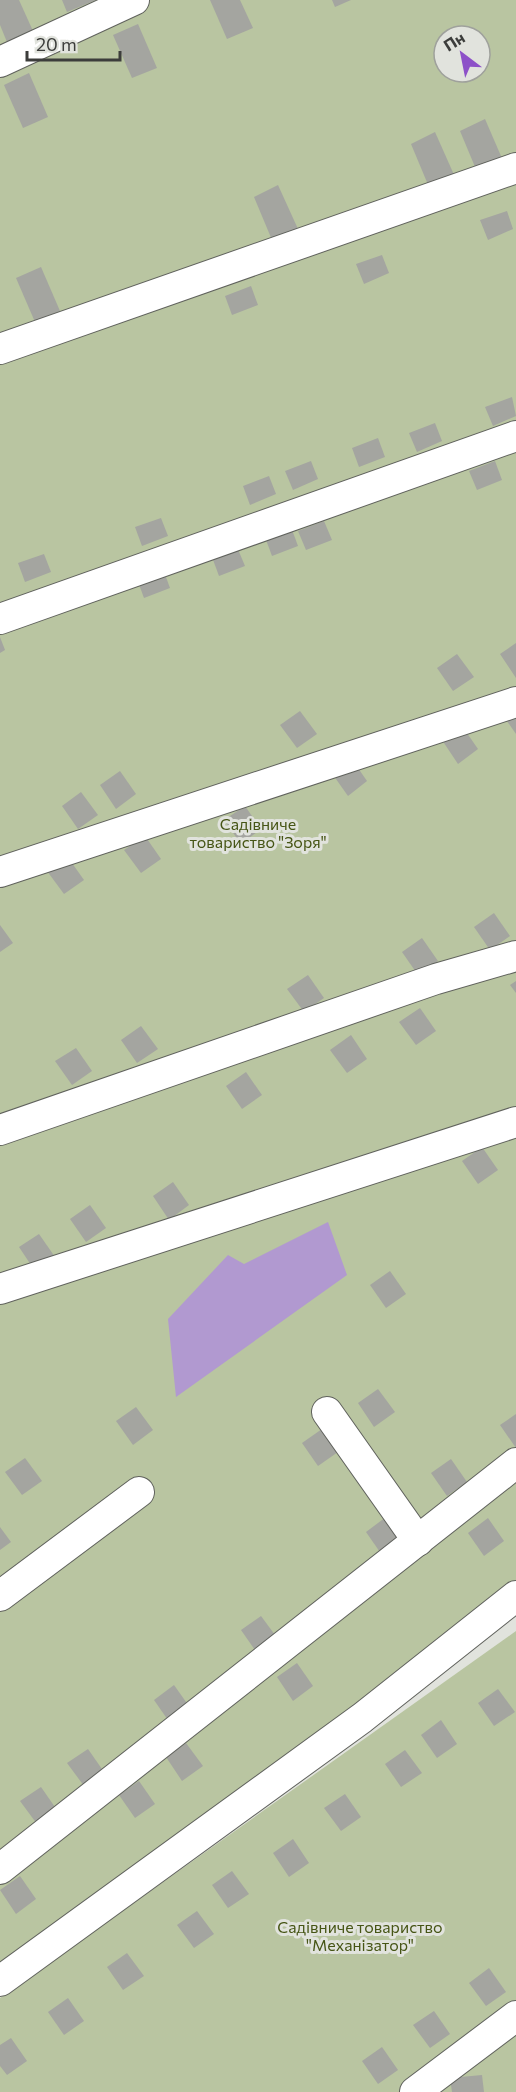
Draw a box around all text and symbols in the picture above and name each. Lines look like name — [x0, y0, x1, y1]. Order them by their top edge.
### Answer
scale bar — [27, 24, 120, 62]
north arrow — [432, 24, 492, 84]
text: Пн — [440, 27, 468, 55]
text: 20 m — [36, 33, 77, 55]
park label: Садівниче товариство "Зоря" — [189, 814, 327, 851]
park label: Садівниче товариство "Механізатор" — [277, 1917, 443, 1954]

